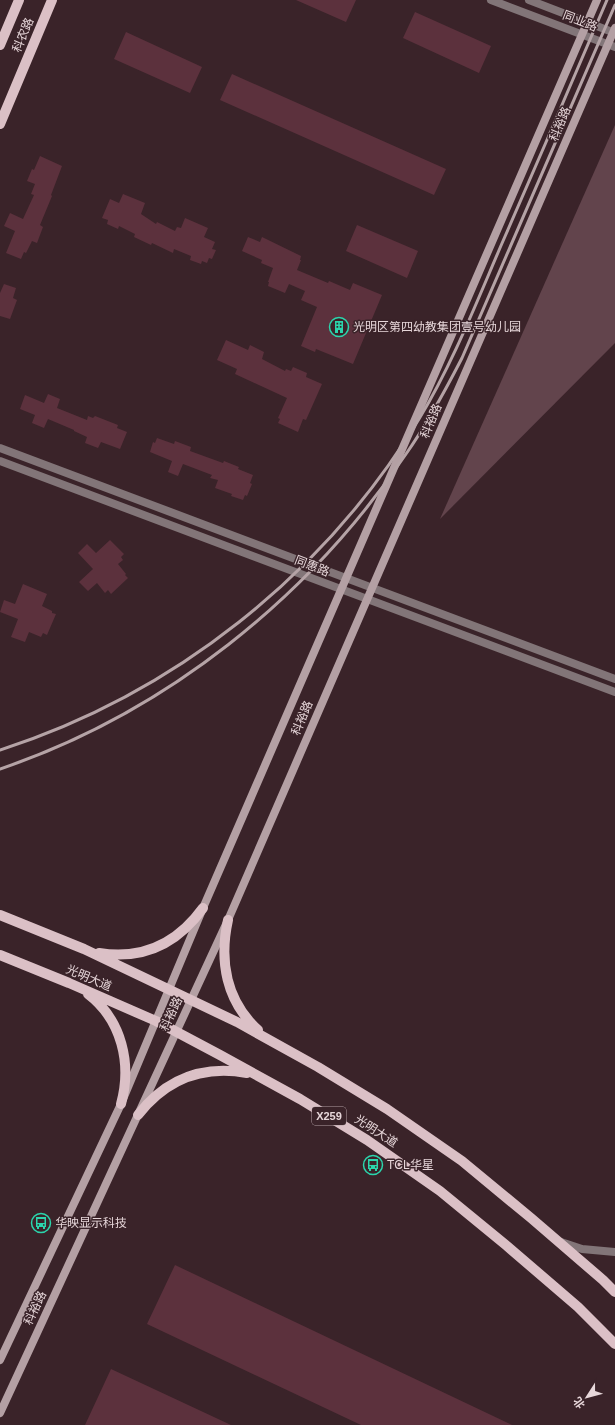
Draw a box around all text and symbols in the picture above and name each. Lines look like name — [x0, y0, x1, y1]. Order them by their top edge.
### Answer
street label: 同业路 — [561, 8, 599, 34]
street label: 科农路 — [10, 16, 36, 54]
street label: 科裕路 — [547, 105, 573, 143]
building icon: 光明区第四幼教集团壹号幼儿园 — [328, 316, 350, 338]
place label: 光明区第四幼教集团壹号幼儿园 — [353, 320, 521, 334]
street label: 科裕路 — [418, 402, 444, 440]
street label: 同惠路 — [293, 553, 331, 579]
street label: 科裕路 — [289, 699, 315, 737]
street label: 光明大道 — [64, 962, 114, 994]
street label: 科裕路 — [157, 995, 185, 1033]
road number: X259 — [312, 1107, 346, 1125]
street label: 光明大道 — [352, 1112, 400, 1150]
bus stop icon: TCL华星 — [362, 1154, 384, 1176]
place label: TCL华星 — [387, 1158, 434, 1172]
bus stop icon: 华映显示科技 — [30, 1212, 52, 1234]
place label: 华映显示科技 — [55, 1216, 127, 1230]
street label: 科裕路 — [21, 1289, 49, 1327]
north arrow — [567, 1377, 607, 1417]
text: 北 — [571, 1395, 587, 1411]

